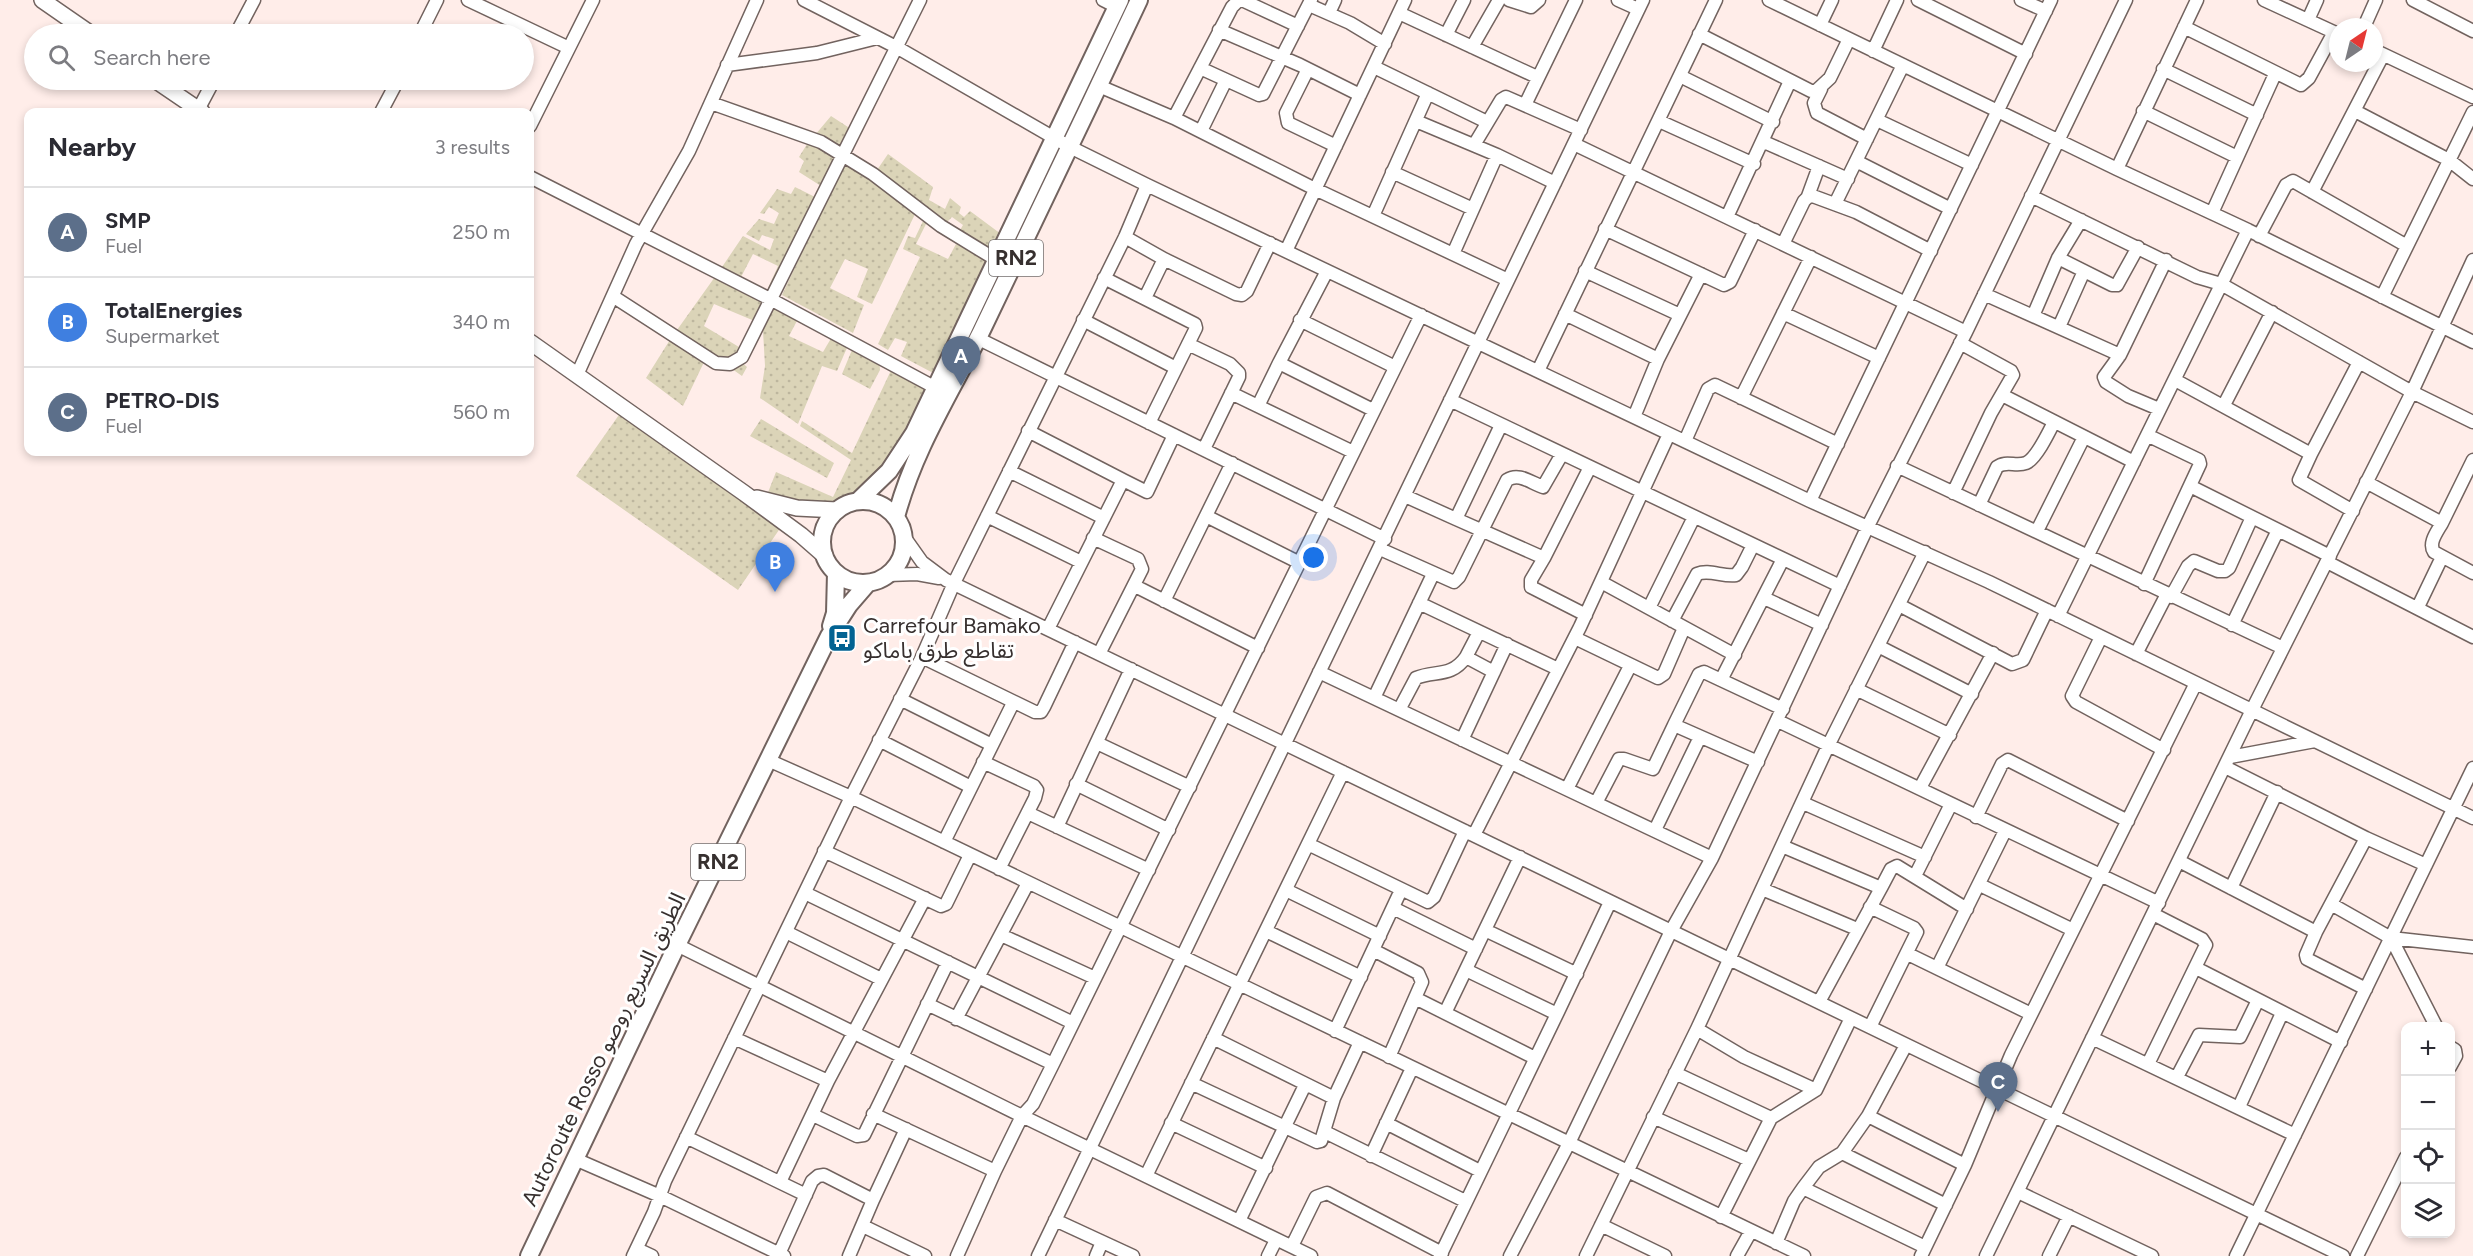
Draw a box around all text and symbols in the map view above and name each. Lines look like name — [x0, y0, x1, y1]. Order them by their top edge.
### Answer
north arrow — [2329, 18, 2383, 72]
search box — [24, 24, 534, 90]
icon: search — [45, 41, 78, 74]
text: Search here — [93, 44, 211, 71]
text: Nearby — [48, 131, 136, 163]
text: 3 results — [435, 135, 510, 159]
text: SMP — [105, 207, 150, 234]
text: A — [60, 220, 75, 244]
text: 250 m — [453, 220, 510, 244]
text: Fuel — [105, 234, 142, 258]
road number: RN2 — [989, 240, 1043, 276]
text: TotalEnergies — [105, 297, 242, 324]
text: B — [61, 310, 74, 334]
text: 340 m — [452, 310, 510, 334]
text: Supermarket — [105, 324, 220, 348]
pin: A — [942, 336, 980, 386]
text: PETRO-DIS — [105, 387, 220, 414]
text: C — [60, 400, 75, 424]
text: 560 m — [452, 400, 510, 424]
text: Fuel — [105, 414, 142, 438]
pin: B — [756, 542, 794, 592]
your location — [1299, 543, 1328, 572]
place label: Carrefour Bamako تقاطع طرق باماكو — [863, 612, 1041, 667]
bus stop icon: Carrefour Bamako تقاطع طرق باماكو — [826, 622, 858, 654]
road number: RN2 — [691, 844, 745, 880]
street label: Autoroute Rosso الطريق السريع روصو — [516, 888, 694, 1212]
map controls — [2401, 1022, 2455, 1238]
button: + — [2401, 1022, 2455, 1076]
pin: C — [1978, 1062, 2018, 1112]
button: − — [2401, 1076, 2455, 1130]
button: locate — [2401, 1130, 2455, 1184]
button: layers — [2401, 1184, 2455, 1238]

